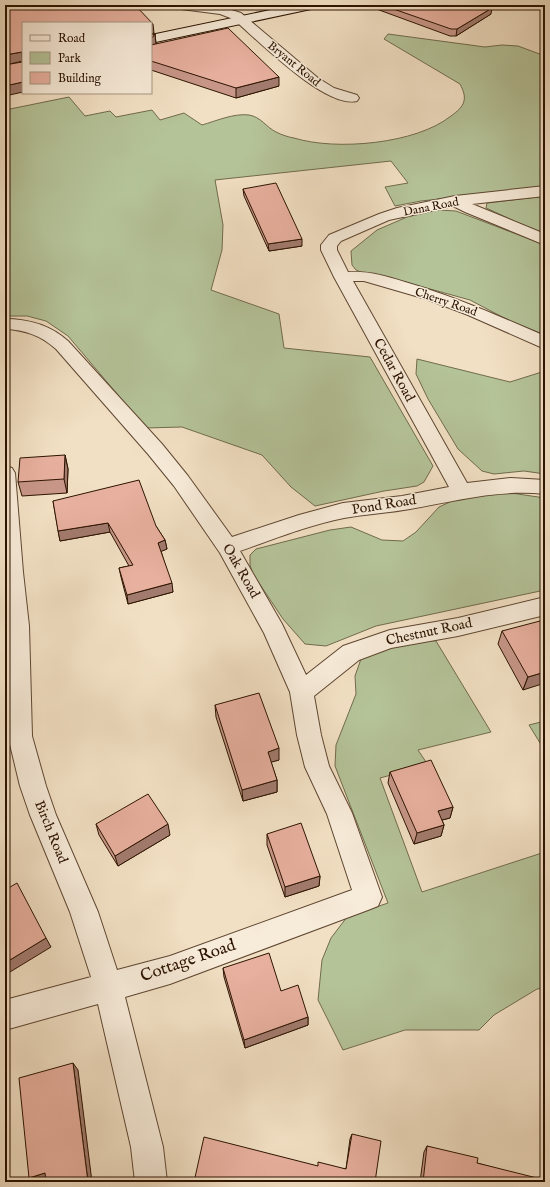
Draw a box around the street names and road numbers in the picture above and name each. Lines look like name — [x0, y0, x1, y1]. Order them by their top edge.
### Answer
street label: Bryant Road — [265, 38, 324, 90]
street label: Dana Road — [402, 194, 461, 220]
street label: Cherry Road — [413, 284, 480, 320]
street label: Cedar Road — [369, 335, 419, 405]
street label: Pond Road — [351, 491, 418, 519]
street label: Oak Road — [218, 541, 264, 602]
street label: Chestnut Road — [384, 614, 474, 650]
street label: Birch Road — [30, 798, 72, 867]
street label: Cottage Road — [138, 935, 239, 987]

